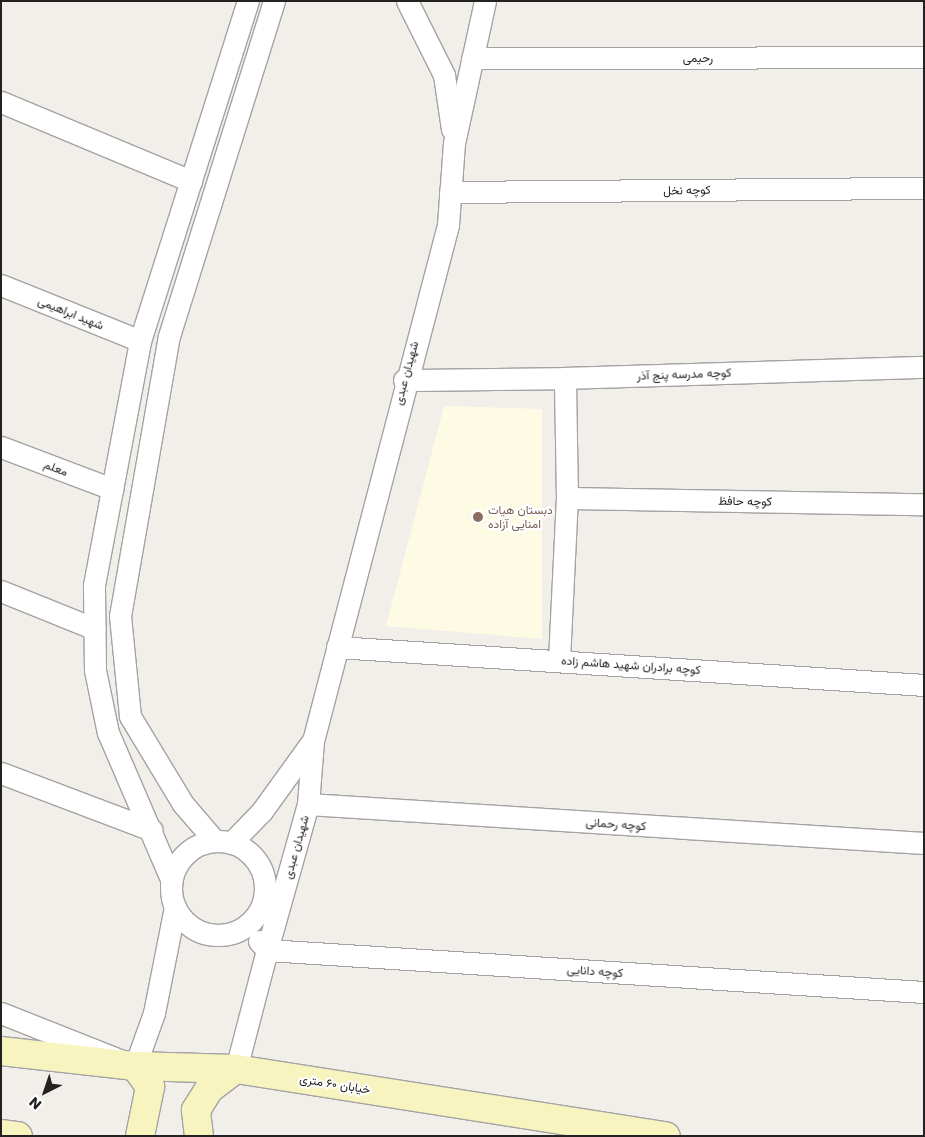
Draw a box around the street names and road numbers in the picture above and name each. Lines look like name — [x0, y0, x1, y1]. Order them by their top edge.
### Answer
street label: رحیمی — [683, 51, 713, 65]
street label: کوچه نخل — [663, 182, 711, 198]
street label: شهید ابراهیمی — [36, 293, 106, 333]
street label: شهیدان عبدی — [391, 339, 421, 407]
street label: کوچه مدرسه پنج آذر — [636, 365, 732, 383]
street label: معلم — [42, 457, 70, 479]
street label: کوچه حافظ — [718, 493, 772, 509]
street label: کوچه برادران شهید هاشم زاده — [561, 653, 701, 677]
street label: شهیدان عبدی — [280, 814, 312, 880]
street label: کوچه رحمانی — [585, 815, 647, 833]
street label: کوچه دانایی — [566, 962, 624, 980]
street label: خیابان ۶۰ متری — [299, 1071, 371, 1097]

